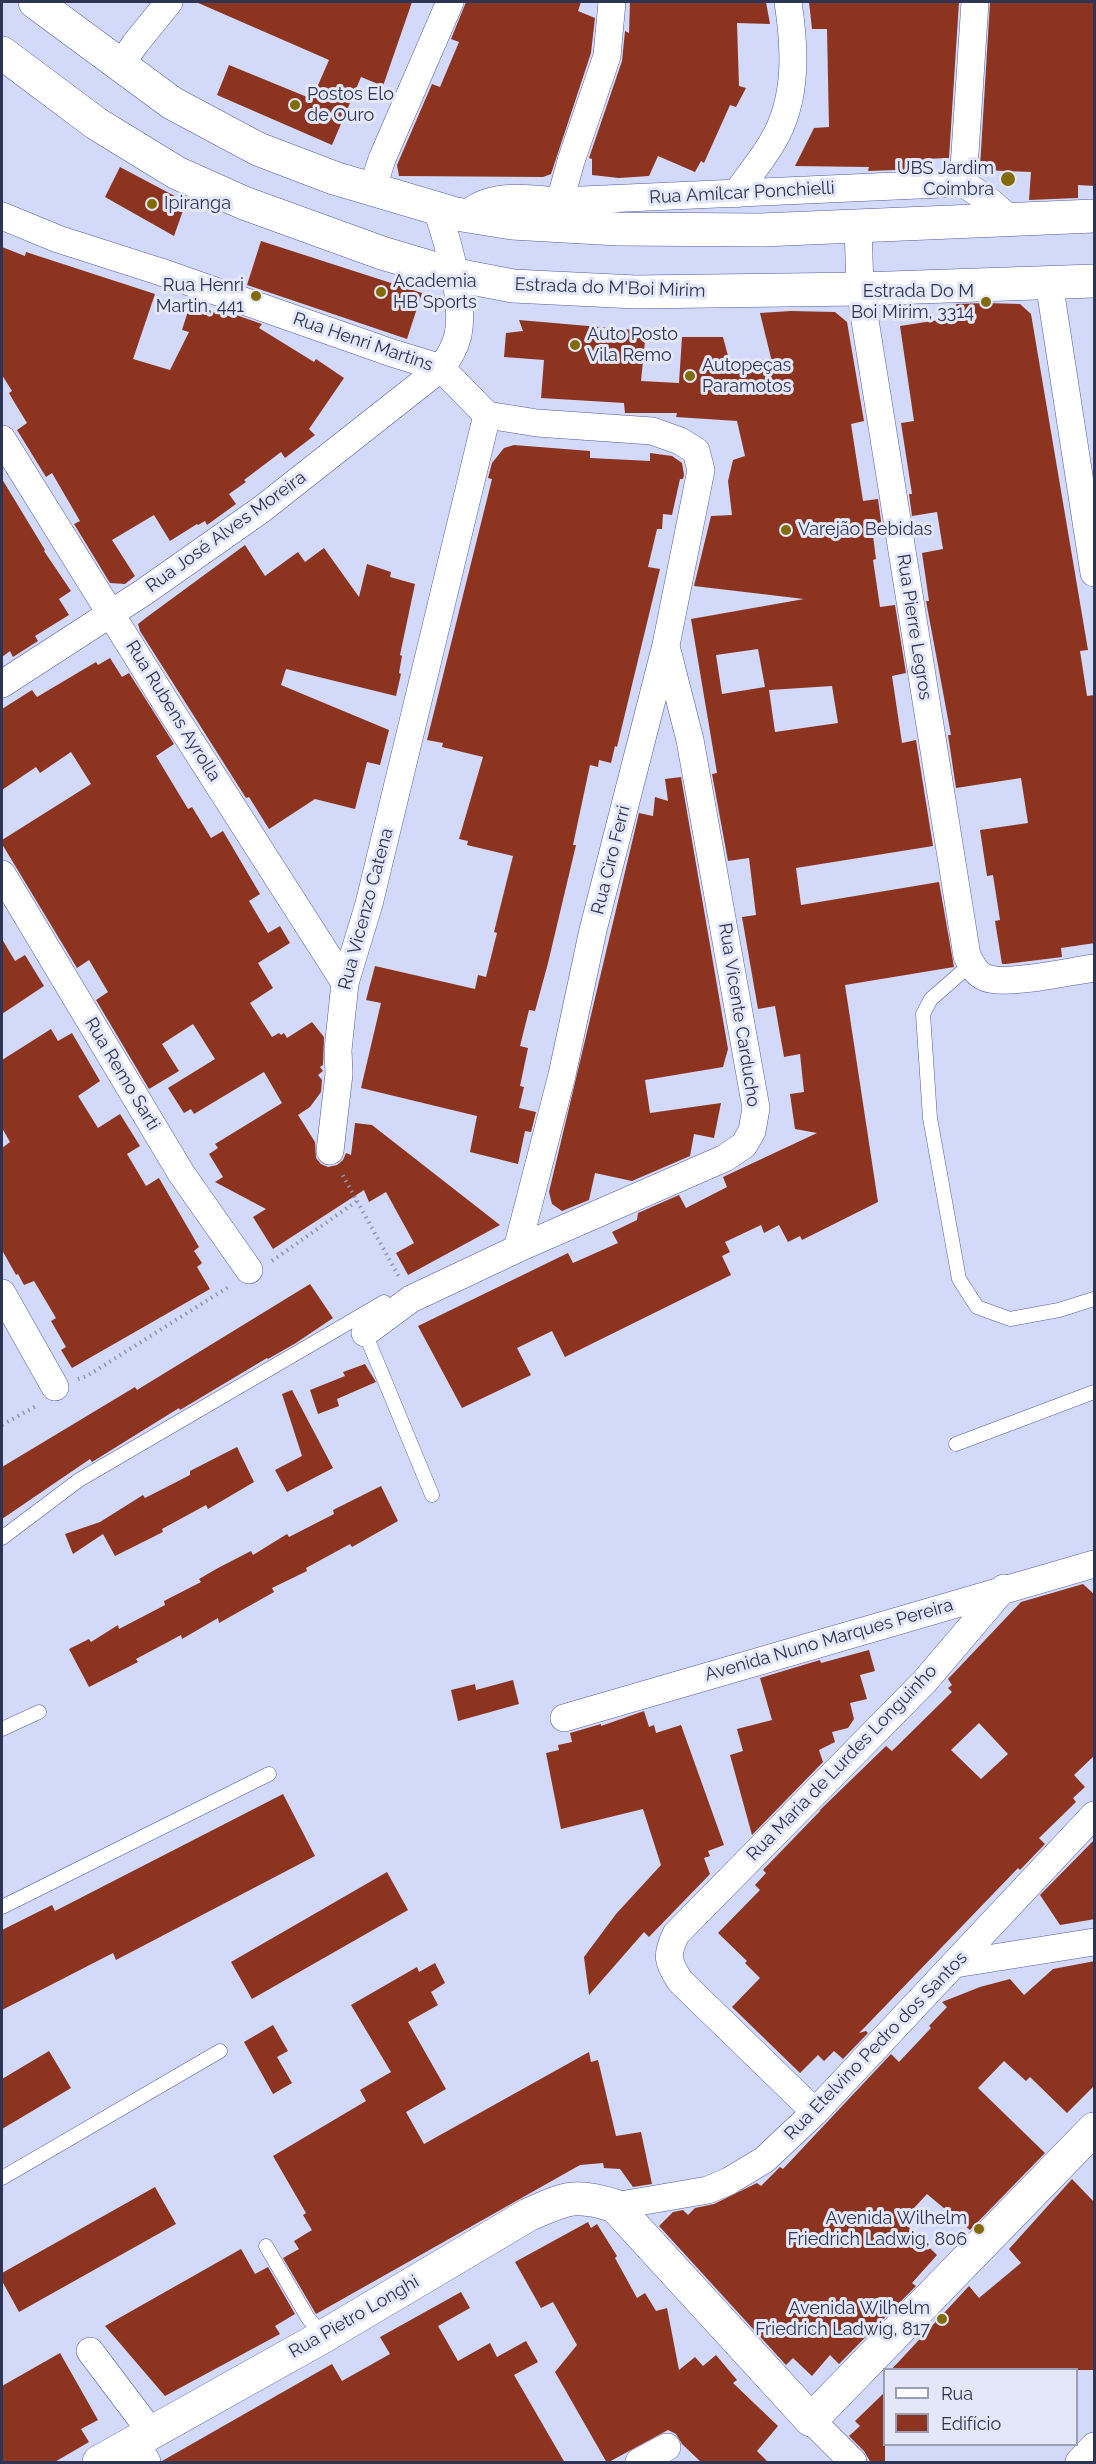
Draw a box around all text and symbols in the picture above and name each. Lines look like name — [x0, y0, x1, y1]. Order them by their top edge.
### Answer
place label: Postos Elo de Ouro — [307, 84, 394, 127]
marker: Postos Elo de Ouro — [288, 98, 302, 112]
place label: UBS Jardim Coimbra — [897, 158, 994, 201]
marker: UBS Jardim Coimbra — [999, 170, 1017, 188]
street label: Rua Amílcar Ponchielli — [649, 177, 835, 209]
place label: Ipiranga — [164, 193, 231, 215]
marker: Ipiranga — [145, 197, 159, 211]
place label: Academia HB Sports — [393, 271, 477, 314]
street label: Estrada do M'Boi Mirim — [514, 274, 706, 302]
place label: Rua Henri Martin, 441 — [156, 275, 244, 318]
place label: Estrada Do M Boi Mirim, 3314 — [851, 281, 974, 324]
marker: Academia HB Sports — [374, 285, 388, 299]
marker: Rua Henri Martin, 441 — [249, 289, 263, 303]
marker: Estrada Do M Boi Mirim, 3314 — [979, 295, 993, 309]
street label: Rua Henri Martins — [290, 308, 436, 376]
place label: Auto Posto Vila Remo — [587, 324, 678, 366]
marker: Auto Posto Vila Remo — [568, 338, 582, 352]
place label: Autopeças Paramotos — [702, 355, 791, 398]
marker: Autopeças Paramotos — [683, 369, 697, 383]
street label: Rua José Alves Moreira — [142, 467, 310, 597]
place label: Varejão Bebidas — [798, 519, 932, 541]
marker: Varejão Bebidas — [779, 523, 793, 537]
street label: Rua Pierre Legros — [892, 553, 936, 701]
street label: Rua Rubens Ayrolla — [121, 637, 225, 785]
street label: Rua Ciro Ferri — [587, 803, 635, 917]
street label: Rua Vicenzo Catena — [334, 826, 398, 992]
street label: Rua Vicente Carducho — [714, 922, 764, 1108]
street label: Rua Remo Sarti — [80, 1014, 164, 1134]
street label: Avenida Nuno Marques Pereira — [702, 1594, 956, 1686]
street label: Rua Maria de Lurdes Longuinho — [742, 1660, 942, 1866]
street label: Rua Etelvino Pedro dos Santos — [780, 1947, 972, 2145]
place label: Avenida Wilhelm Friedrich Ladwig, 806 — [788, 2208, 967, 2250]
marker: Avenida Wilhelm Friedrich Ladwig, 806 — [972, 2222, 986, 2236]
street label: Rua Pietro Longhi — [285, 2271, 423, 2363]
place label: Avenida Wilhelm Friedrich Ladwig, 817 — [755, 2298, 930, 2340]
marker: Avenida Wilhelm Friedrich Ladwig, 817 — [935, 2312, 949, 2326]
legend — [883, 2368, 1078, 2446]
text: Rua — [941, 2383, 973, 2404]
text: Edifício — [941, 2413, 1001, 2434]

